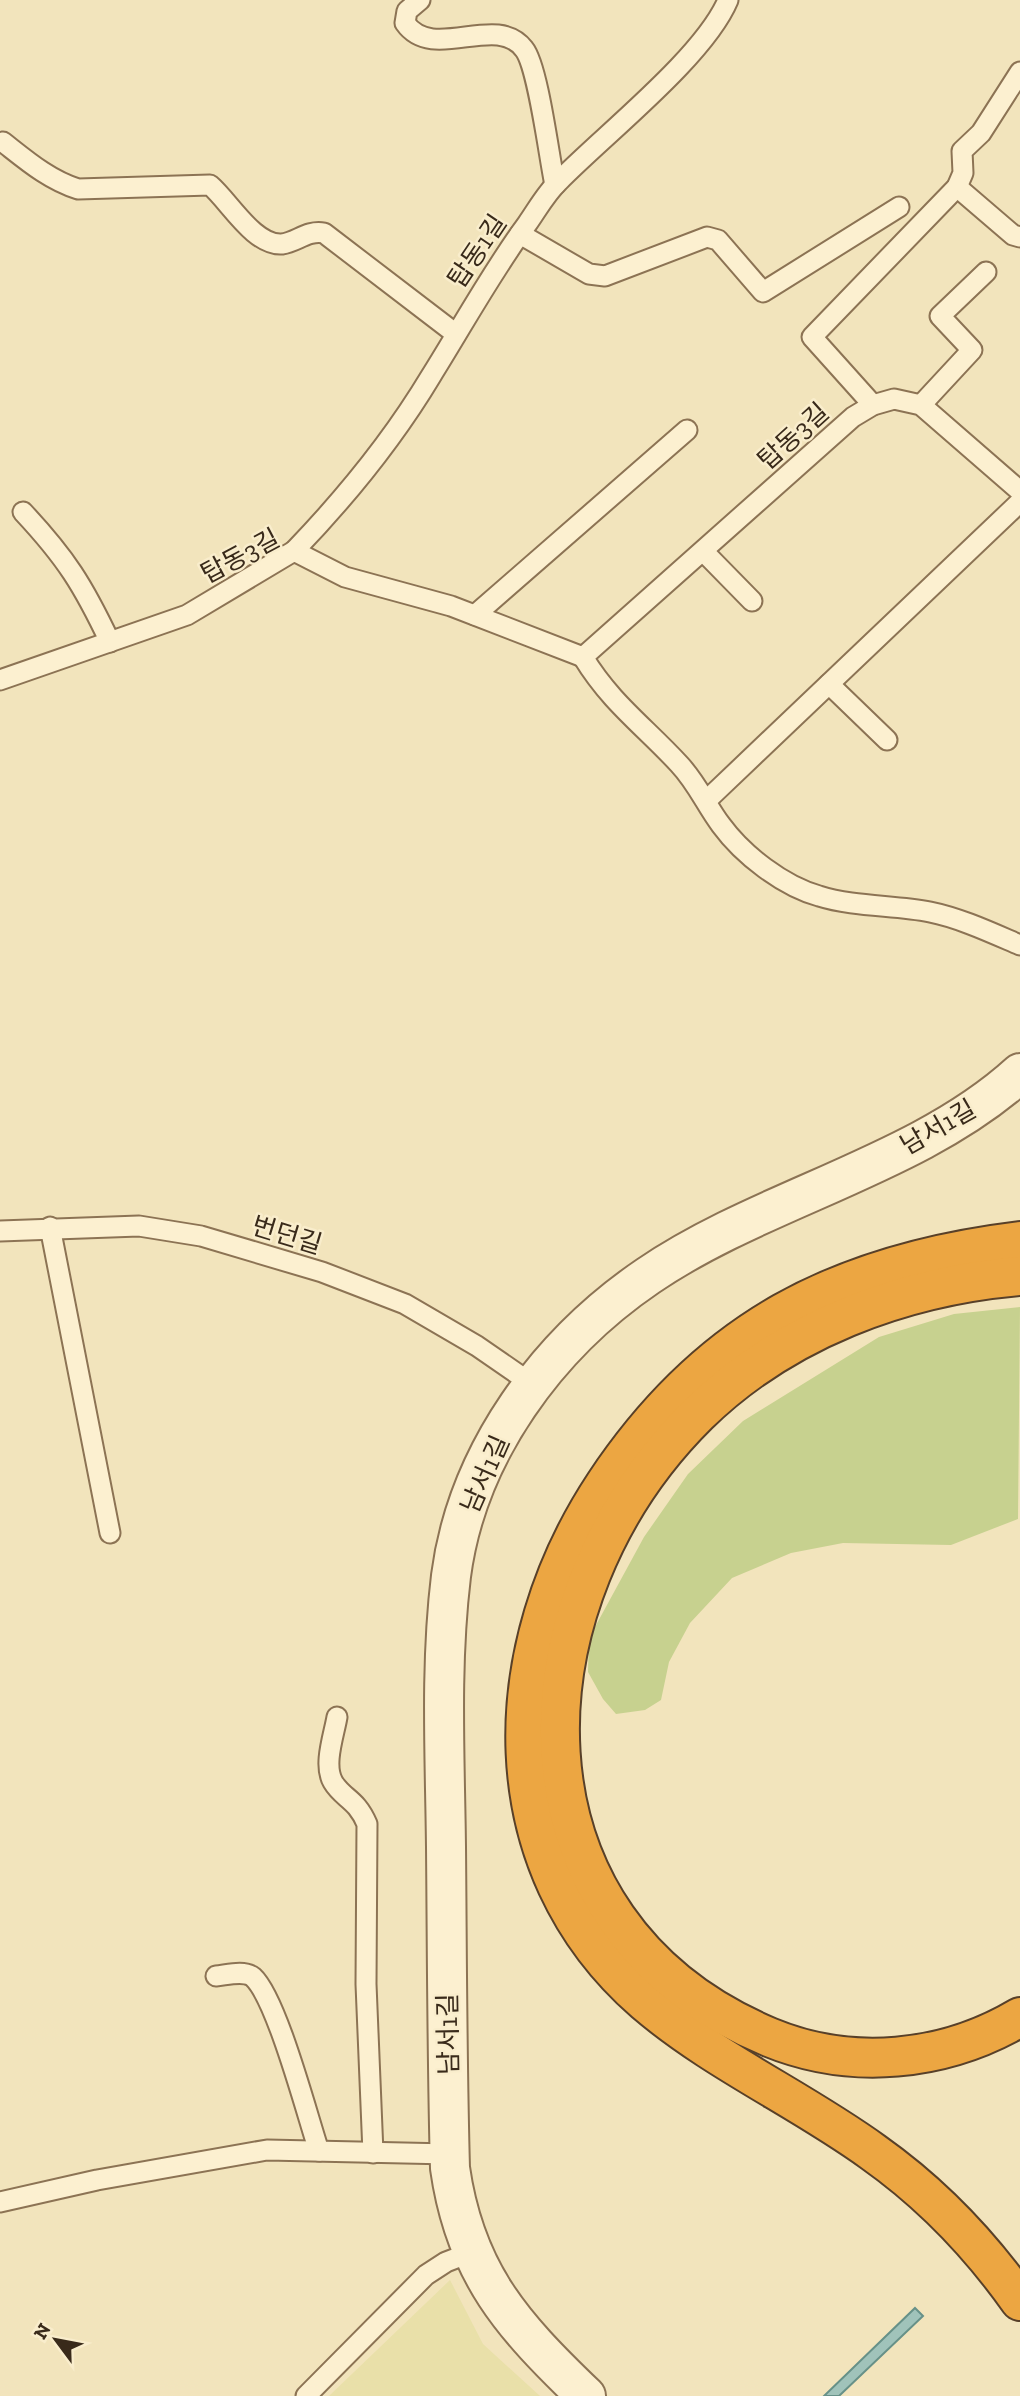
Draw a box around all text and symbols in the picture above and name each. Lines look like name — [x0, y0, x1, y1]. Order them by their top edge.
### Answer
street label: 탑동1길 — [441, 208, 513, 294]
street label: 탑동3길 — [751, 396, 835, 476]
street label: 탑동3길 — [195, 522, 285, 590]
street label: 남서1길 — [895, 1093, 981, 1161]
street label: 번던길 — [248, 1209, 326, 1261]
street label: 남서1길 — [454, 1430, 516, 1518]
street label: 남서1길 — [431, 1993, 465, 2075]
north arrow — [21, 2305, 91, 2375]
text: N — [28, 2319, 56, 2343]

